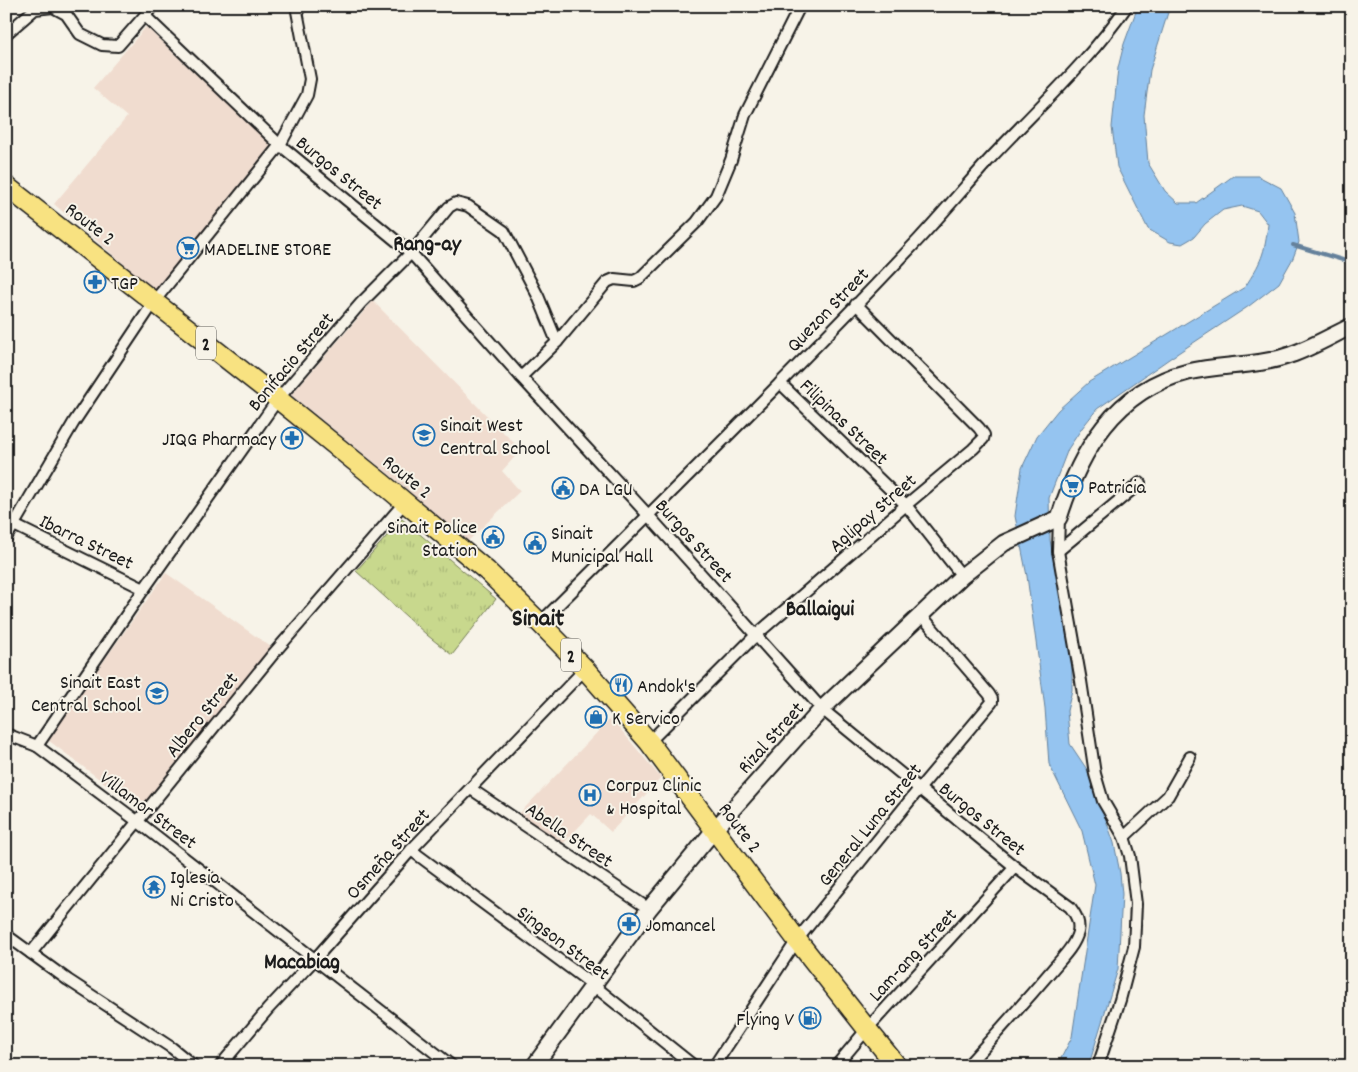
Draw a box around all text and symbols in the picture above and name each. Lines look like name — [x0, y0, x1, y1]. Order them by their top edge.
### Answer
street label: Burgos Street — [289, 130, 388, 218]
street label: Route 2 — [58, 197, 120, 254]
district label: Rang-ay — [393, 230, 462, 261]
supermarket icon: MADELINE STORE — [176, 236, 200, 260]
place label: MADELINE STORE — [204, 237, 331, 265]
street label: Quezon Street — [782, 263, 877, 360]
pharmacy icon: TGP — [83, 270, 107, 294]
place label: TGP — [111, 271, 138, 299]
street label: Bonifacio Street — [243, 307, 342, 418]
road number: 2 — [196, 326, 216, 359]
street label: Filipinas Street — [792, 373, 894, 473]
place label: Sinait West Central School — [440, 413, 550, 464]
school or university icon: Sinait West Central School — [412, 423, 436, 447]
pharmacy icon: JIQG Pharmacy — [280, 426, 304, 450]
place label: JIQG Pharmacy — [162, 427, 277, 455]
street label: Route 2 — [375, 450, 437, 507]
street label: Aglipay Street — [824, 468, 924, 560]
supermarket icon: Patricia — [1060, 474, 1084, 498]
place label: Patricia — [1088, 475, 1147, 503]
public building icon: DA LGU — [551, 476, 575, 500]
place label: DA LGU — [579, 477, 633, 505]
street label: Burgos Street — [647, 494, 738, 590]
street label: Ibarra Street — [34, 509, 137, 579]
place label: Sinait Police Station — [387, 515, 477, 566]
place label: Sinait Municipal Hall — [551, 521, 653, 572]
public building icon: Sinait Police Station — [481, 525, 505, 549]
public building icon: Sinait Municipal Hall — [523, 531, 547, 555]
district label: Ballaigui — [786, 595, 854, 626]
district label: Sinait — [512, 602, 565, 638]
road number: 2 — [561, 638, 581, 672]
street label: Albero Street — [160, 667, 247, 765]
place label: Sinait East Central School — [31, 670, 141, 721]
restaurant icon: Andok's — [609, 673, 633, 697]
place label: Andok's — [637, 674, 696, 702]
school or university icon: Sinait East Central School — [145, 681, 169, 705]
street label: Rizal Street — [732, 697, 812, 781]
shop icon: K Servico — [584, 705, 608, 729]
place label: K Servico — [612, 706, 680, 734]
street label: General Luna Street — [813, 758, 930, 894]
street label: Villamor Street — [93, 765, 202, 857]
place label: Corpuz Clinic & Hospital — [606, 773, 701, 824]
street label: Burgos Street — [932, 776, 1031, 864]
hospital icon: Corpuz Clinic & Hospital — [578, 783, 602, 807]
street label: Abella Street — [519, 797, 618, 876]
street label: Route 2 — [710, 798, 767, 860]
street label: Osmeña Street — [341, 803, 438, 907]
place label: Iglesia Ni Cristo — [170, 865, 234, 916]
temple icon: Iglesia Ni Cristo — [142, 875, 166, 899]
street label: Singson Street — [510, 900, 615, 989]
street label: Lam-ang Street — [863, 903, 965, 1009]
pharmacy icon: Jomancel — [617, 912, 641, 936]
place label: Jomancel — [645, 913, 715, 941]
district label: Macabiag — [264, 948, 340, 979]
fuel station icon: Flying V — [798, 1006, 822, 1030]
place label: Flying V — [736, 1007, 794, 1035]

